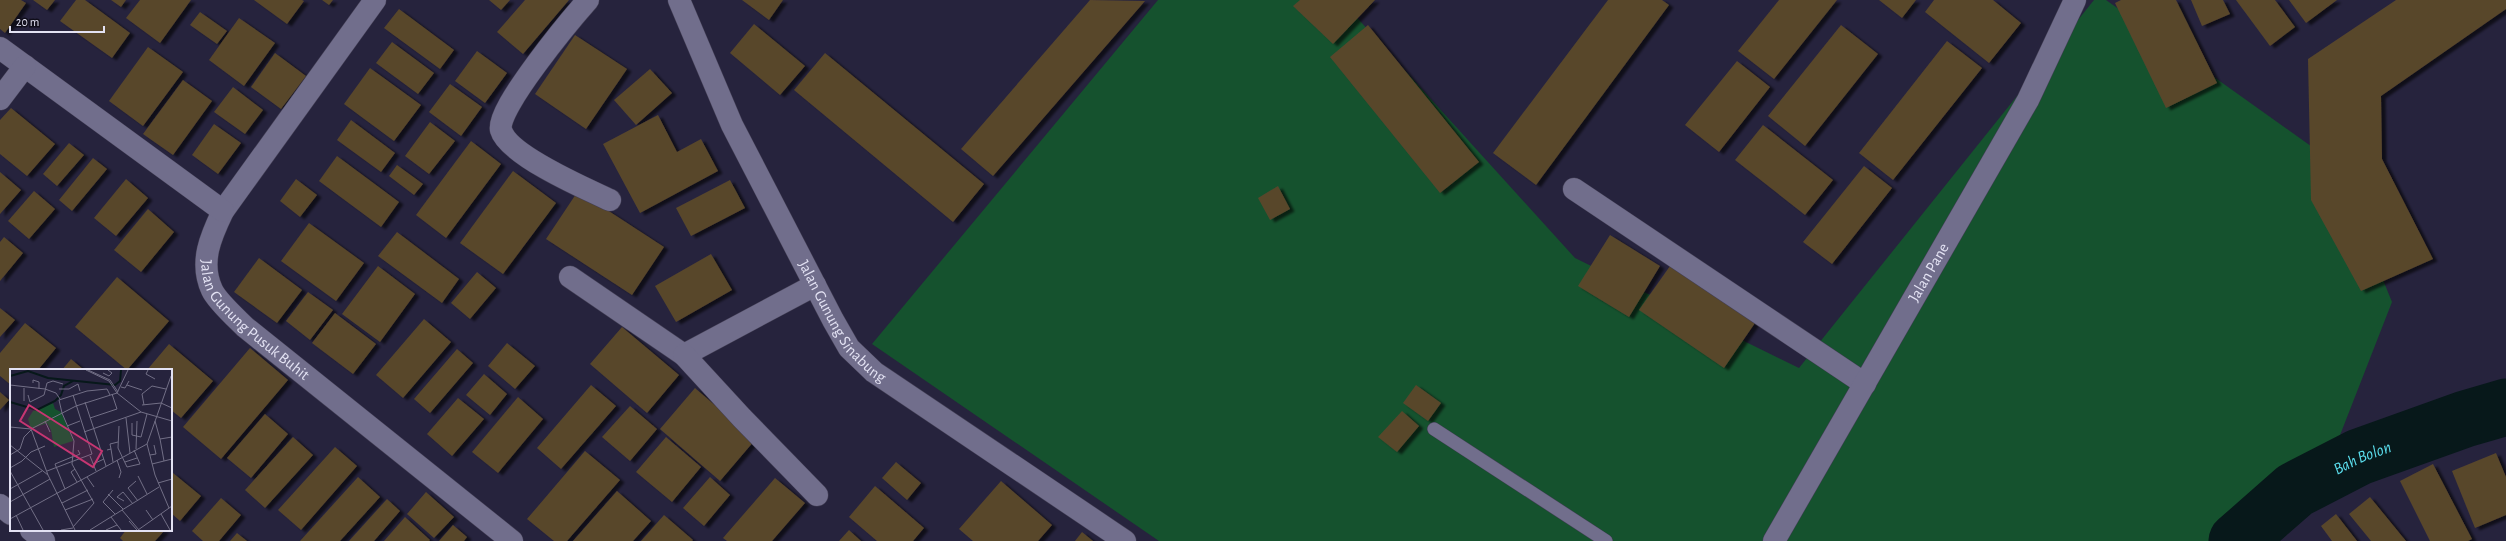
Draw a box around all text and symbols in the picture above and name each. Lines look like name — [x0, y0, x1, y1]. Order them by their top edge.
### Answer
scale bar — [10, 8, 104, 34]
text: 20 m — [16, 16, 39, 28]
street label: Jalan Pane — [1906, 240, 1952, 304]
street label: Jalan Gunung Sinabung — [795, 257, 889, 386]
street label: Jalan Gunung Pusuk Buhit — [198, 259, 312, 383]
inset map — [10, 369, 172, 531]
water label: Bah Bolon — [2330, 438, 2393, 477]

